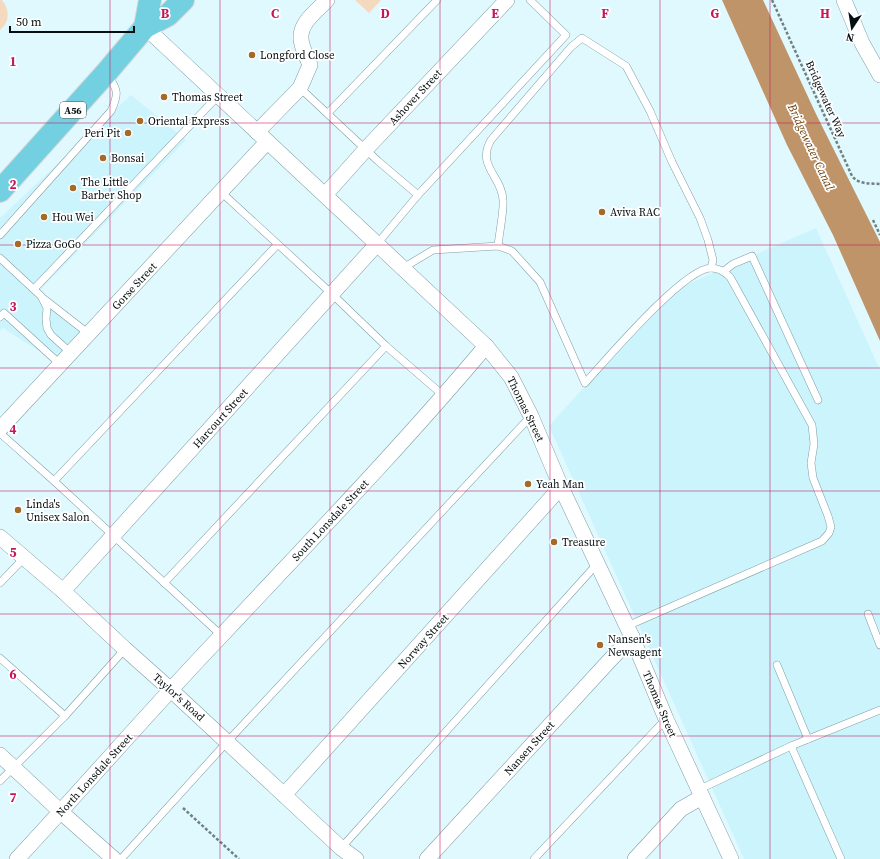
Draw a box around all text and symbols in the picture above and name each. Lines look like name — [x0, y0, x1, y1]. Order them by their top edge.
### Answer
text: B — [161, 5, 170, 22]
text: C — [271, 5, 279, 22]
text: D — [380, 5, 390, 22]
text: E — [491, 5, 499, 22]
text: F — [601, 5, 609, 22]
text: G — [711, 5, 720, 22]
text: H — [820, 5, 830, 22]
scale bar — [10, 8, 134, 34]
north arrow — [832, 8, 872, 48]
text: 50 m — [16, 14, 42, 30]
text: N — [845, 29, 856, 45]
place label: Longford Close — [260, 48, 335, 63]
marker: Longford Close — [247, 50, 257, 60]
text: 1 — [9, 53, 17, 70]
street label: Bridgewater Way — [802, 58, 849, 140]
street label: Ashover Street — [386, 66, 445, 128]
place label: Thomas Street — [172, 90, 243, 105]
marker: Thomas Street — [159, 92, 169, 102]
water label: Bridgewater Canal — [784, 100, 838, 193]
road number: A56 — [60, 102, 86, 118]
place label: Oriental Express — [148, 114, 229, 129]
marker: Oriental Express — [135, 116, 145, 126]
place label: Peri Pit — [84, 126, 120, 141]
marker: Peri Pit — [123, 128, 133, 138]
place label: Bonsai — [111, 151, 144, 166]
marker: Bonsai — [98, 153, 108, 163]
place label: The Little Barber Shop — [81, 175, 142, 203]
text: 2 — [9, 176, 17, 193]
marker: The Little Barber Shop — [68, 183, 78, 193]
place label: Aviva RAC — [610, 205, 660, 220]
marker: Aviva RAC — [597, 207, 607, 217]
place label: Hou Wei — [52, 210, 94, 225]
marker: Hou Wei — [39, 212, 49, 222]
place label: Pizza GoGo — [26, 237, 81, 252]
marker: Pizza GoGo — [13, 239, 23, 249]
street label: Gorse Street — [109, 259, 160, 313]
text: 3 — [9, 298, 17, 315]
street label: Thomas Street — [503, 374, 548, 445]
street label: Harcourt Street — [189, 385, 252, 451]
text: 4 — [9, 421, 17, 438]
street label: South Lonsdale Street — [289, 476, 372, 564]
place label: Yeah Man — [536, 477, 584, 492]
marker: Yeah Man — [523, 479, 533, 489]
place label: Linda's Unisex Salon — [26, 497, 90, 525]
marker: Linda's Unisex Salon — [13, 505, 23, 515]
place label: Treasure — [562, 535, 606, 550]
marker: Treasure — [549, 537, 559, 547]
text: 5 — [9, 544, 17, 561]
street label: Norway Street — [395, 610, 452, 672]
place label: Nansen's Newsagent — [608, 632, 662, 660]
marker: Nansen's Newsagent — [595, 640, 605, 650]
text: 6 — [9, 666, 17, 683]
street label: Thomas Street — [639, 669, 680, 740]
street label: Taylor's Road — [149, 670, 208, 725]
street label: Nansen Street — [501, 718, 558, 779]
street label: North Lonsdale Street — [53, 730, 136, 820]
text: 7 — [9, 789, 17, 806]

